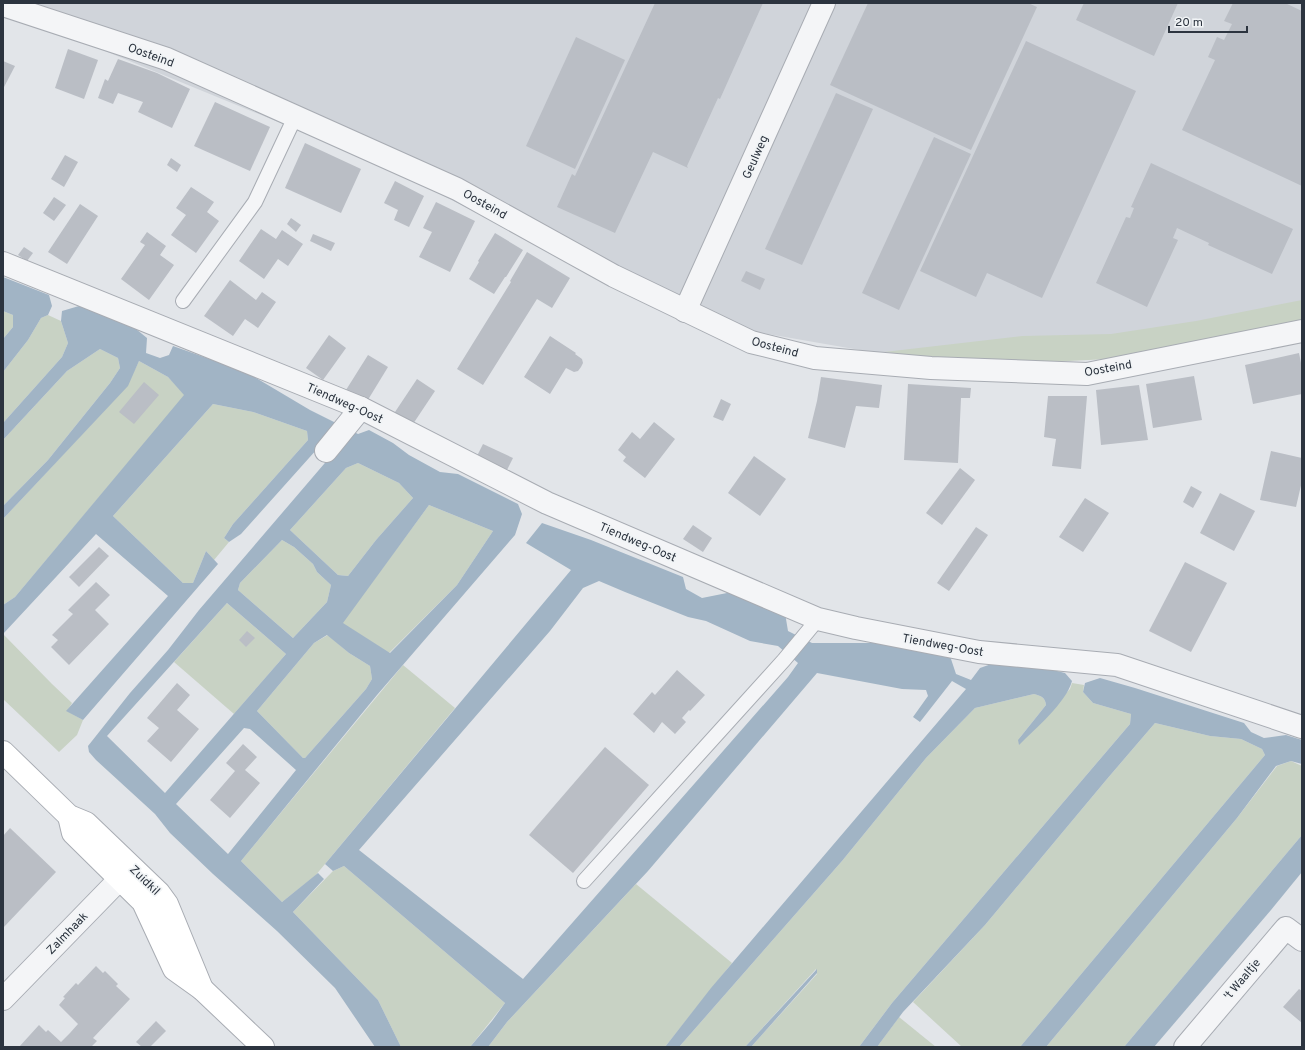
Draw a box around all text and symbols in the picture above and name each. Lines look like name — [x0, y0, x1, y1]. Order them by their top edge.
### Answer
scale bar — [1169, 8, 1247, 34]
text: 20 m — [1175, 15, 1203, 31]
street label: Oosteind — [125, 40, 176, 72]
street label: Geulweg — [739, 133, 773, 182]
street label: Oosteind — [460, 186, 510, 224]
street label: Oosteind — [749, 334, 800, 362]
street label: Oosteind — [1083, 357, 1133, 381]
street label: Tiendweg-Oost — [304, 380, 385, 428]
street label: Tiendweg-Oost — [597, 519, 679, 566]
street label: Tiendweg-Oost — [901, 631, 985, 661]
street label: Zuidkil — [125, 862, 163, 899]
street label: Zalmhaak — [43, 909, 92, 958]
street label: 't Waaltje — [1221, 956, 1265, 1004]

